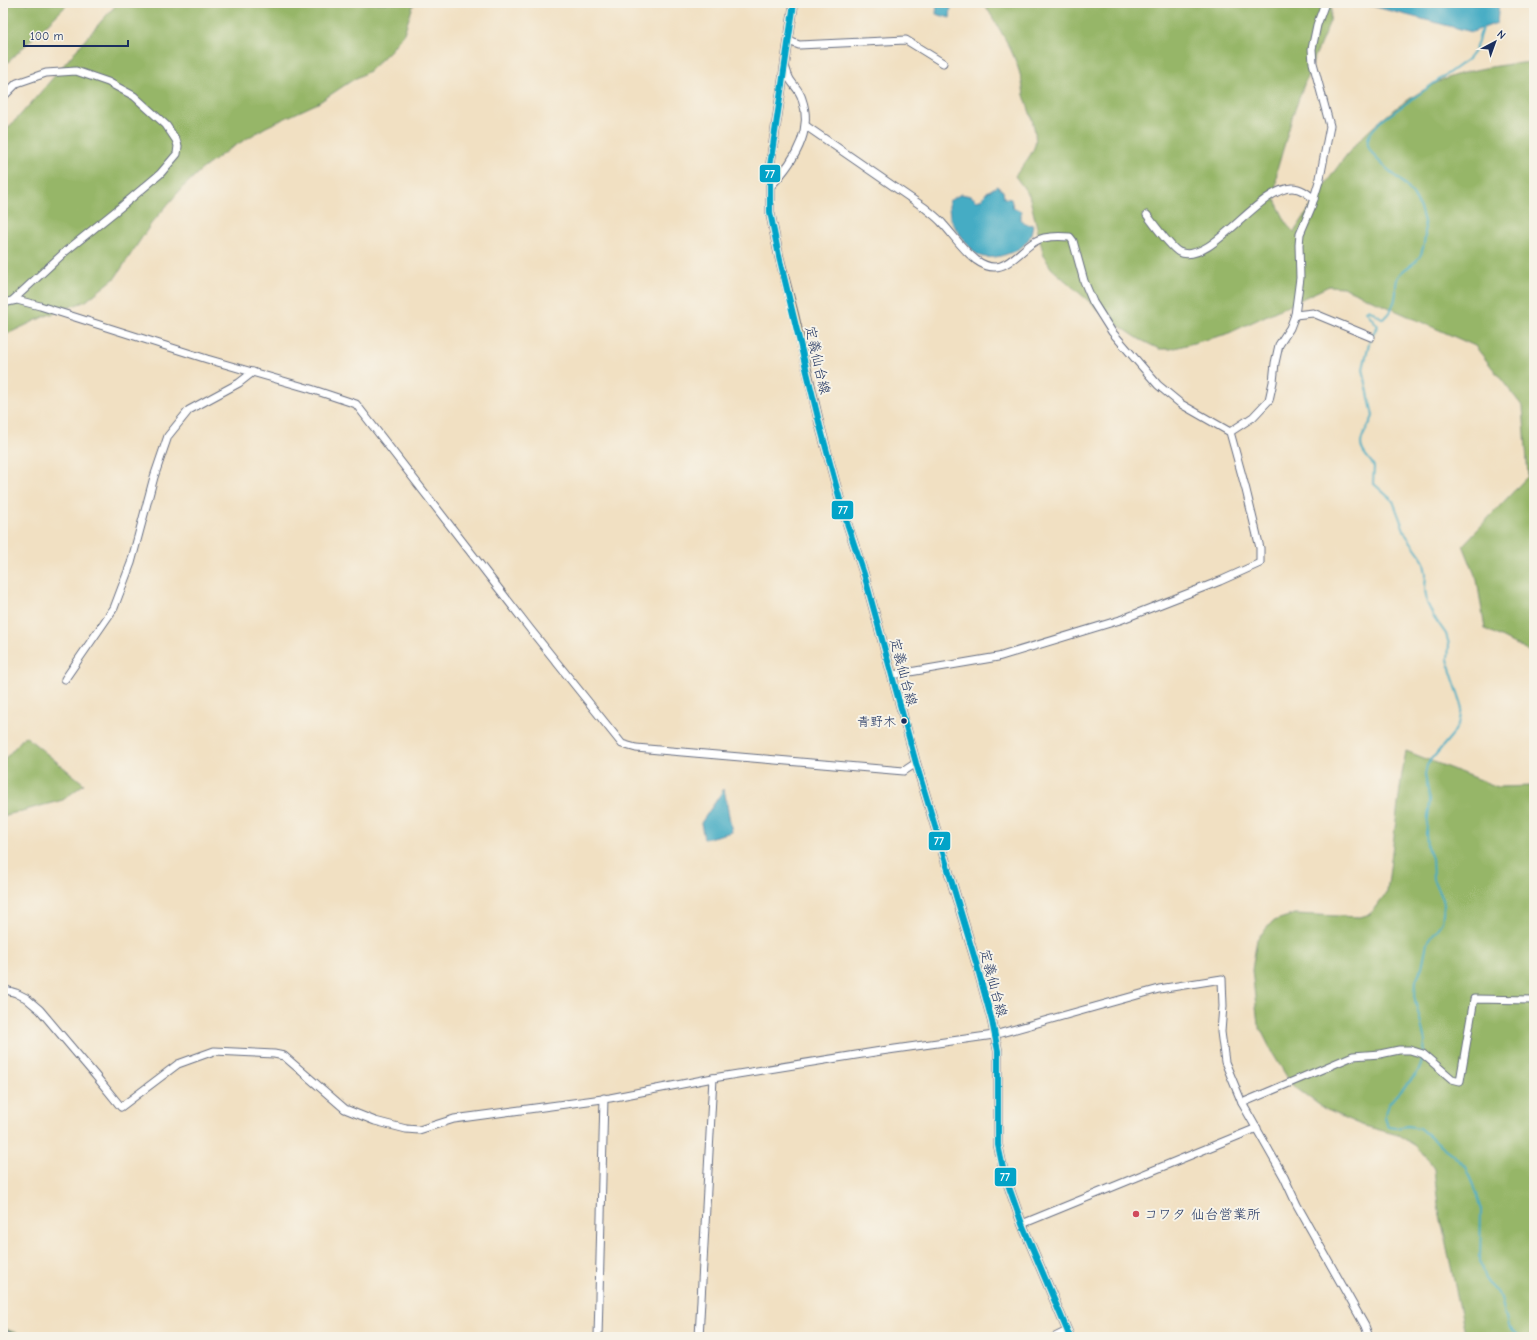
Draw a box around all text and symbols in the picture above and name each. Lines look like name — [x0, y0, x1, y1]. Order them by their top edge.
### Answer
scale bar — [24, 22, 128, 48]
north arrow — [1475, 22, 1515, 62]
text: N — [1494, 28, 1508, 42]
text: 100 m — [30, 29, 63, 43]
line badge: 77 — [759, 164, 781, 183]
text: 77 — [765, 168, 775, 181]
street label: 定義仙台線 — [801, 324, 834, 396]
line badge: 77 — [831, 500, 854, 520]
text: 77 — [838, 504, 848, 517]
street label: 定義仙台線 — [886, 636, 921, 708]
place label: 青野木 — [857, 714, 896, 729]
marker: 青野木 — [899, 716, 909, 726]
line badge: 77 — [928, 831, 951, 851]
text: 77 — [934, 835, 944, 848]
street label: 定義仙台線 — [976, 947, 1011, 1019]
line badge: 77 — [994, 1167, 1017, 1187]
text: 77 — [1000, 1171, 1010, 1184]
place label: コワタ 仙台営業所 — [1144, 1206, 1261, 1223]
marker: コワタ 仙台営業所 — [1131, 1209, 1141, 1219]

